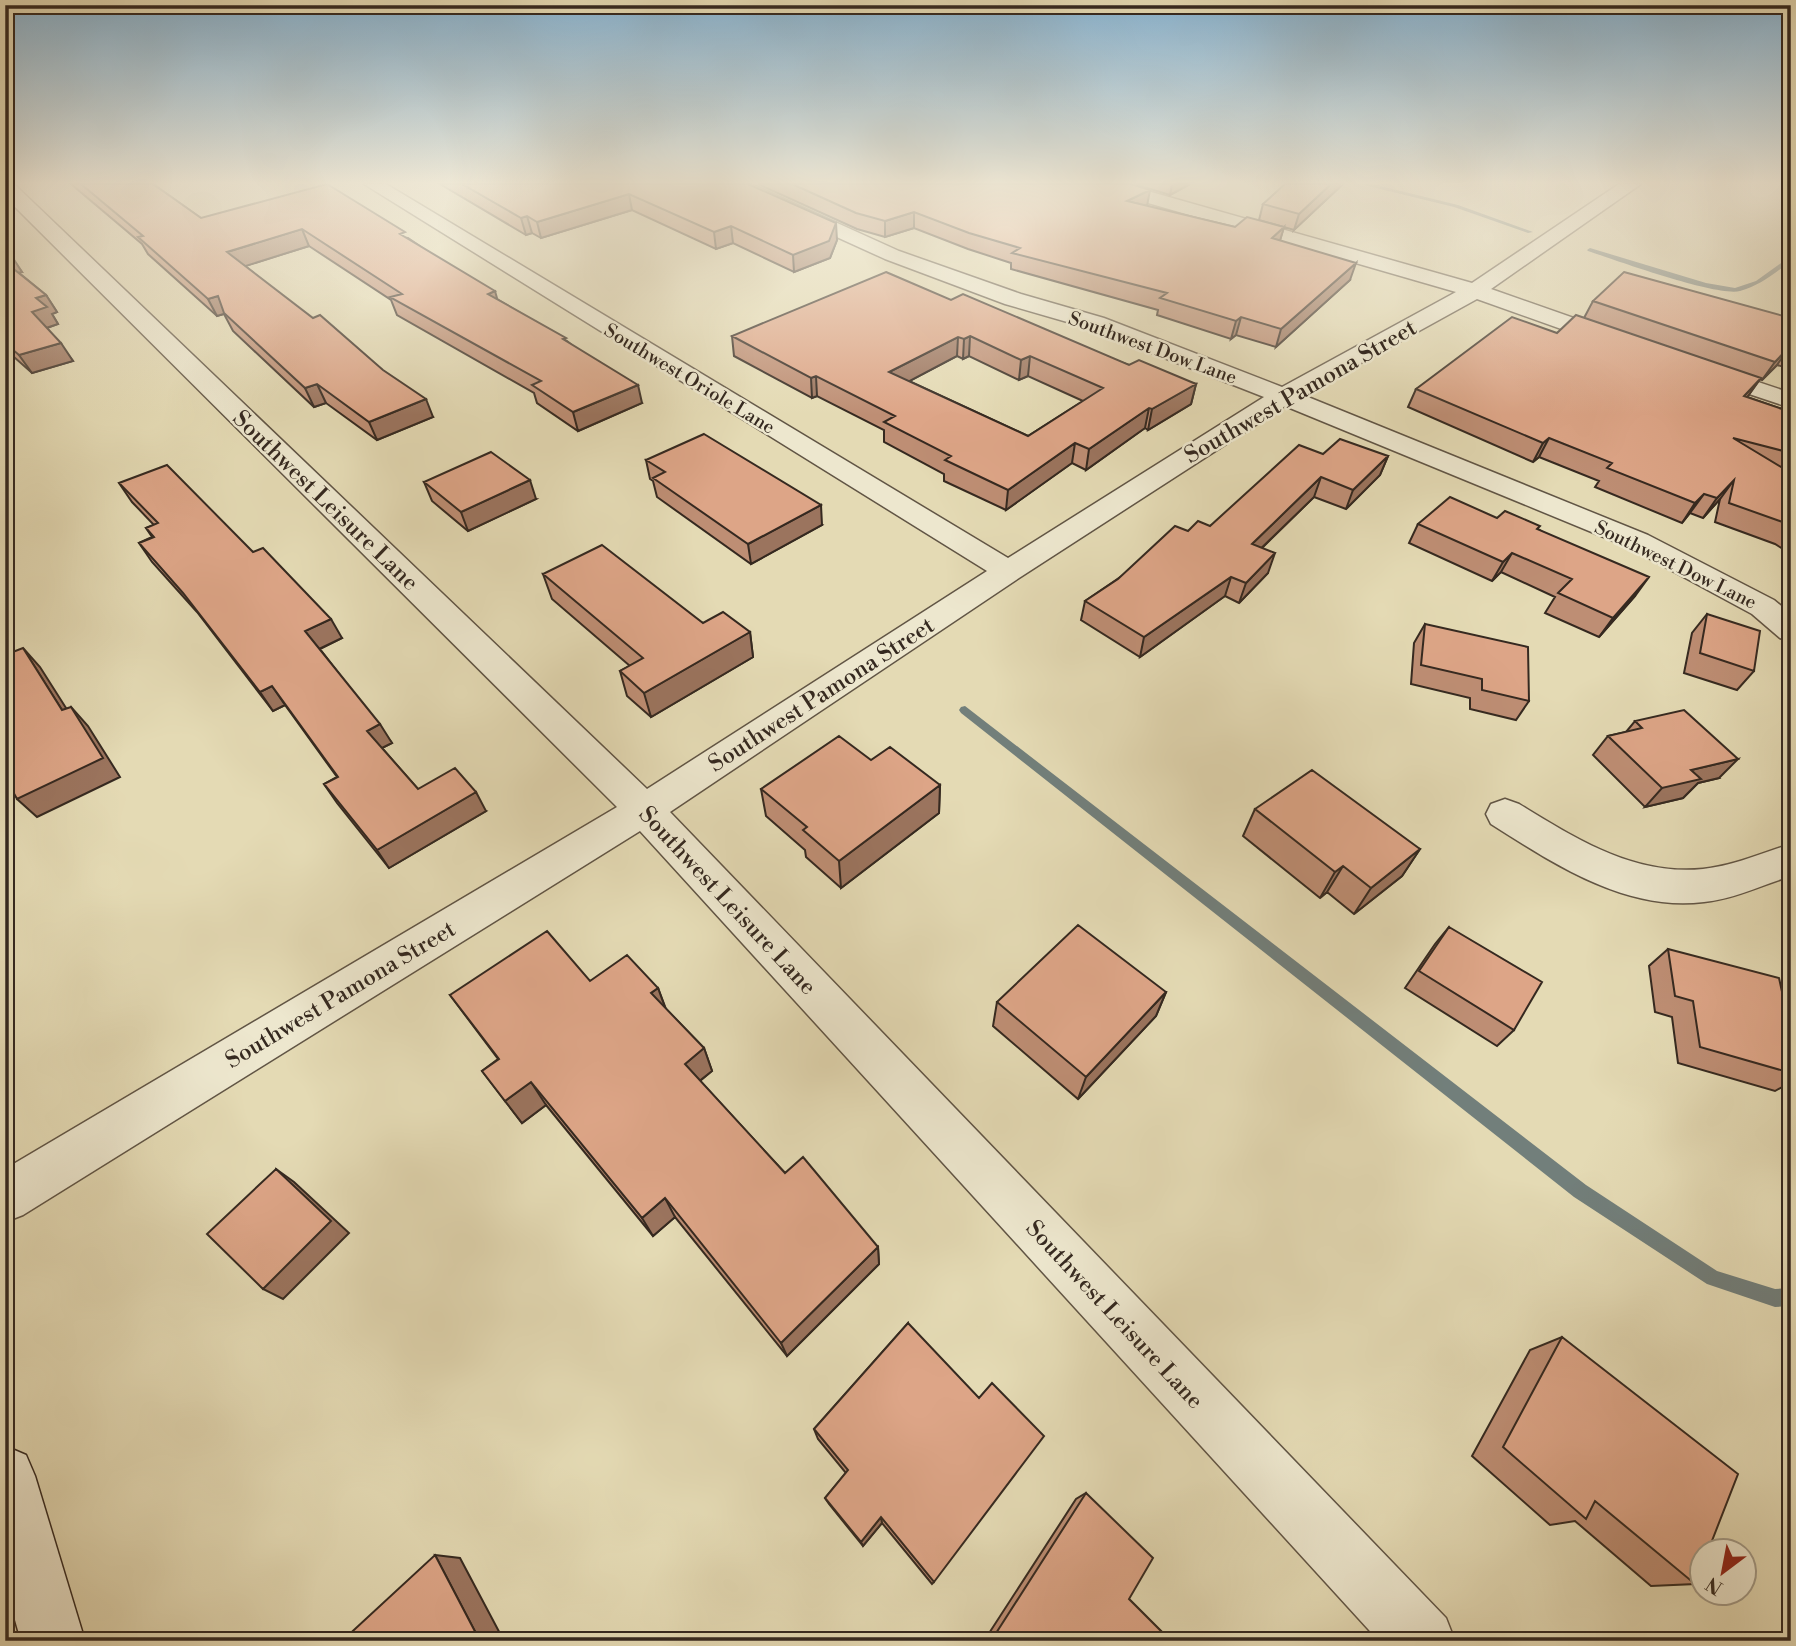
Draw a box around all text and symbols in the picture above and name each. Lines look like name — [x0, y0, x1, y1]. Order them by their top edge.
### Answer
street label: Southwest Dow Lane — [1065, 306, 1240, 390]
street label: Southwest Pamona Street — [1179, 314, 1422, 470]
street label: Southwest Oriole Lane — [600, 318, 779, 439]
street label: Southwest Leisure Lane — [227, 405, 424, 597]
street label: Southwest Dow Lane — [1591, 515, 1761, 615]
street label: Southwest Pamona Street — [703, 611, 940, 778]
street label: Southwest Leisure Lane — [633, 801, 822, 1001]
street label: Southwest Pamona Street — [220, 915, 461, 1075]
street label: Southwest Leisure Lane — [1020, 1215, 1209, 1415]
north arrow — [1688, 1538, 1758, 1608]
text: N — [1702, 1571, 1727, 1600]

